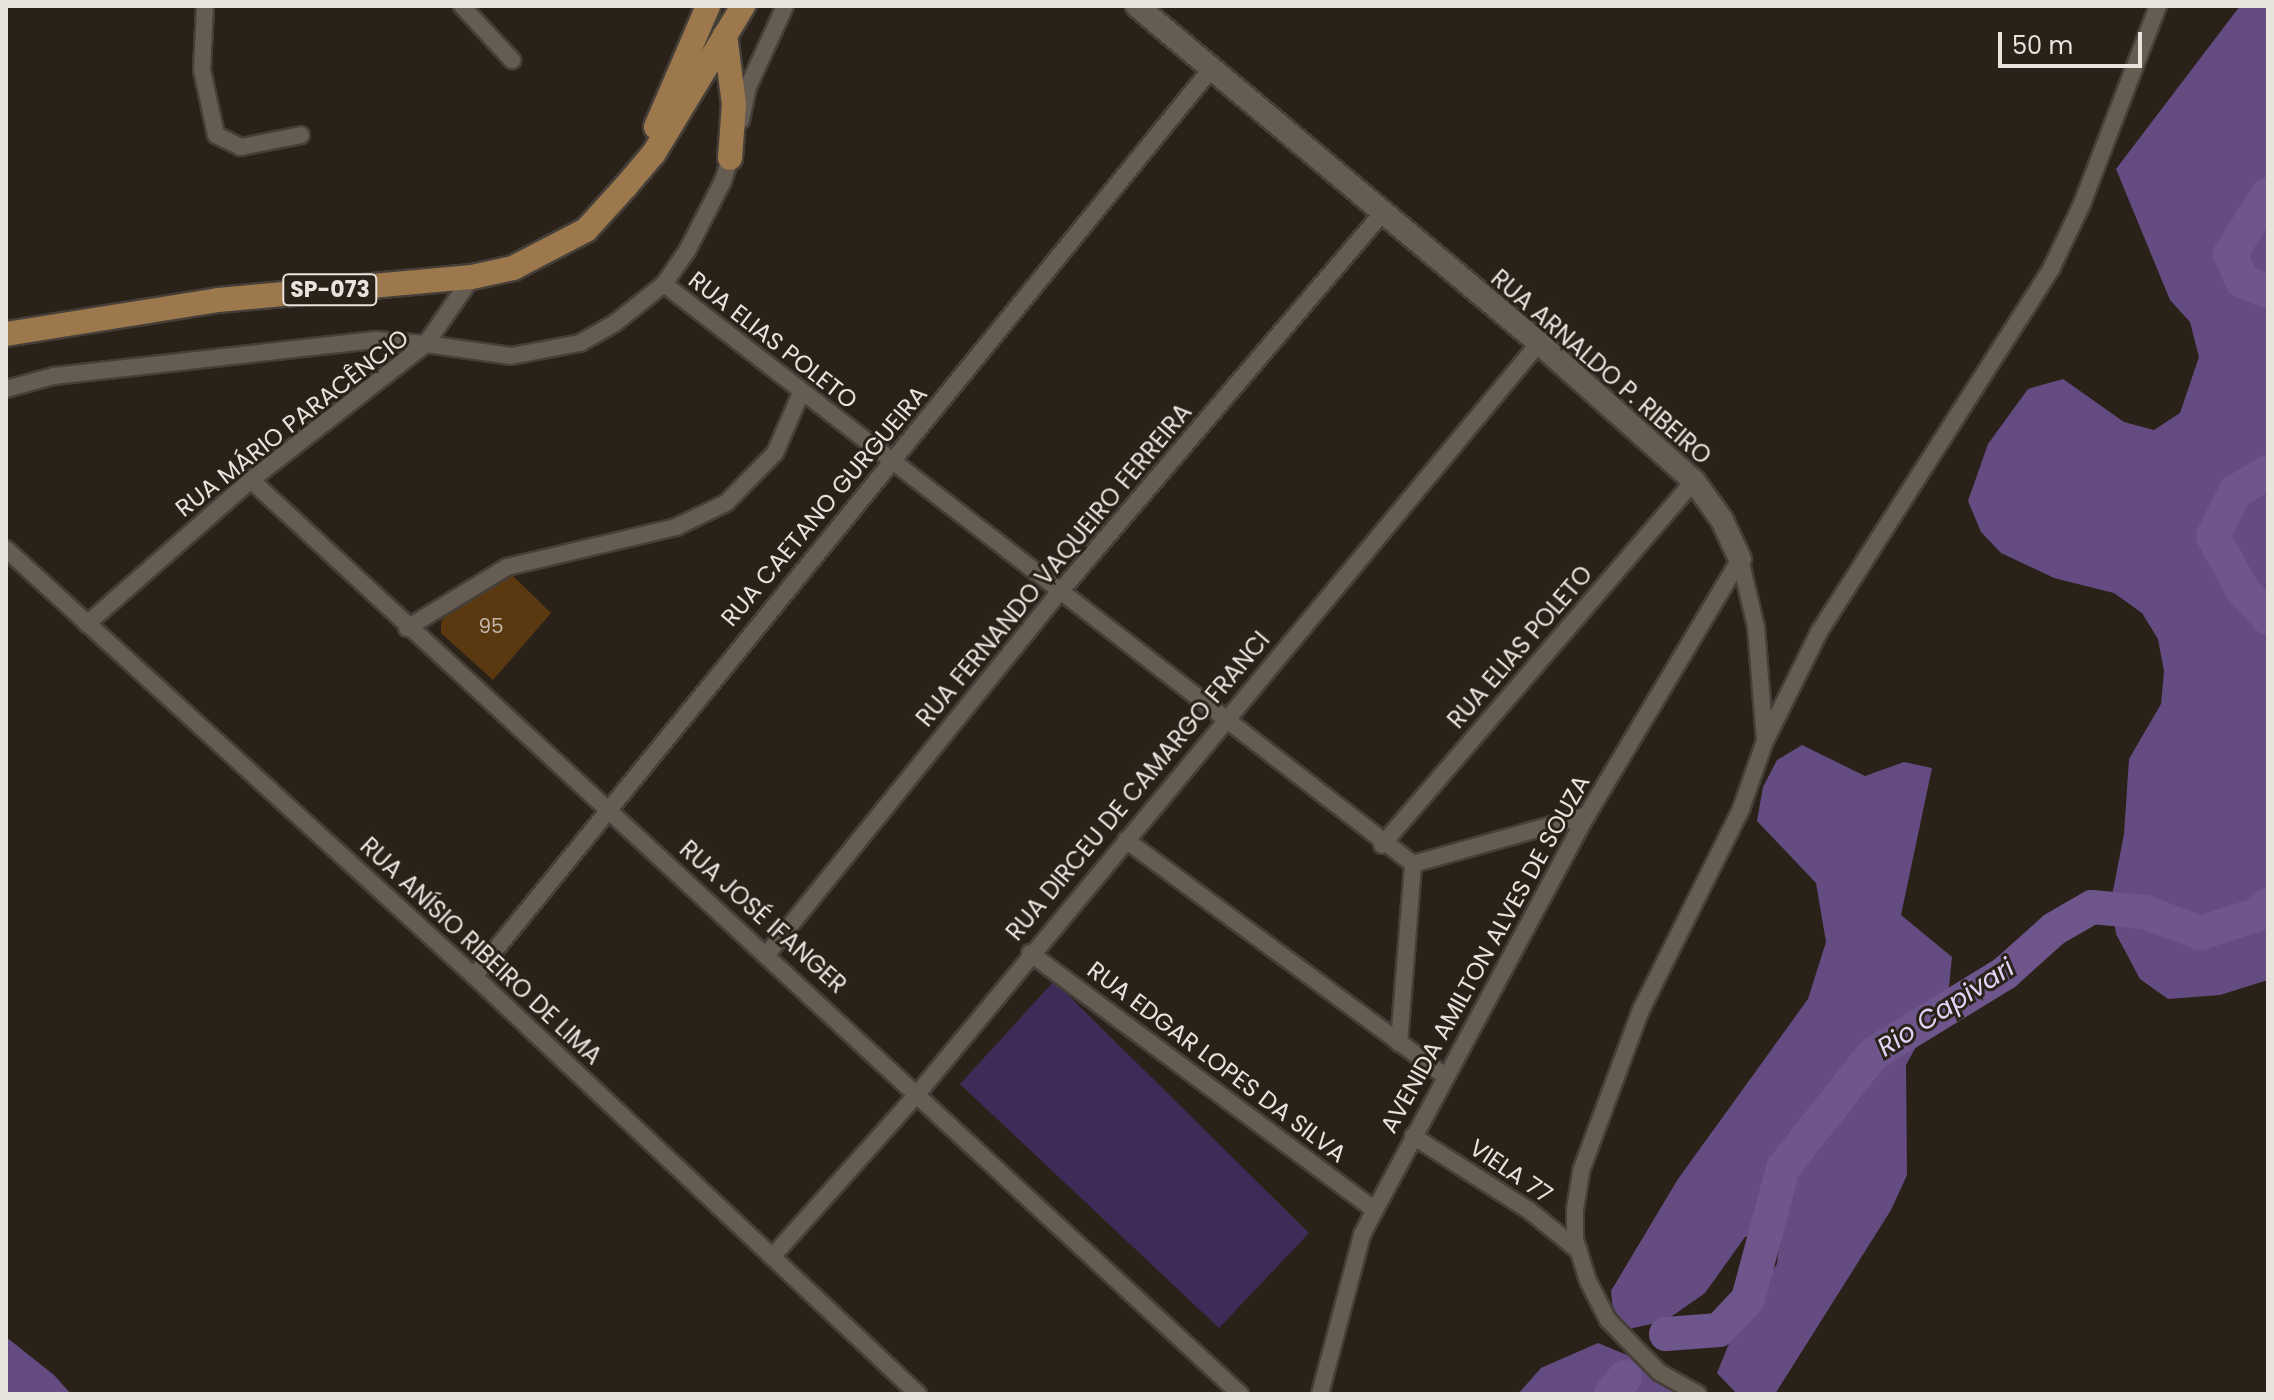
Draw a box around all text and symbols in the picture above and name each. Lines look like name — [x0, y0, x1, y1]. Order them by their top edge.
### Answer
scale bar — [2002, 16, 2146, 66]
text: 50 m — [2012, 29, 2073, 62]
street label: RUA ARNALDO P. RIBEIRO — [1485, 264, 1717, 470]
street label: RUA ELIAS POLETO — [683, 265, 863, 415]
road number: SP-073 — [282, 272, 378, 308]
street label: RUA MÁRIO PARACÊNCIO — [170, 323, 414, 523]
street label: RUA CAETANO GURGUEIRA — [715, 380, 933, 632]
street label: RUA FERNANDO VAQUEIRO FERREIRA — [910, 398, 1198, 732]
street label: RUA ELIAS POLETO — [1442, 560, 1598, 734]
house number: 95 — [478, 614, 504, 638]
street label: RUA DIRCEU DE CAMARGO FRANCI — [1000, 626, 1276, 946]
street label: AVENIDA AMILTON ALVES DE SOUZA — [1374, 770, 1596, 1138]
street label: RUA ANÍSIO RIBEIRO DE LIMA — [354, 831, 608, 1071]
street label: RUA JOSÉ IFANGER — [674, 835, 852, 999]
water label: Rio Capivari — [1872, 952, 2020, 1064]
street label: RUA EDGAR LOPES DA SILVA — [1082, 955, 1352, 1169]
street label: VIELA 77 — [1464, 1133, 1558, 1209]

